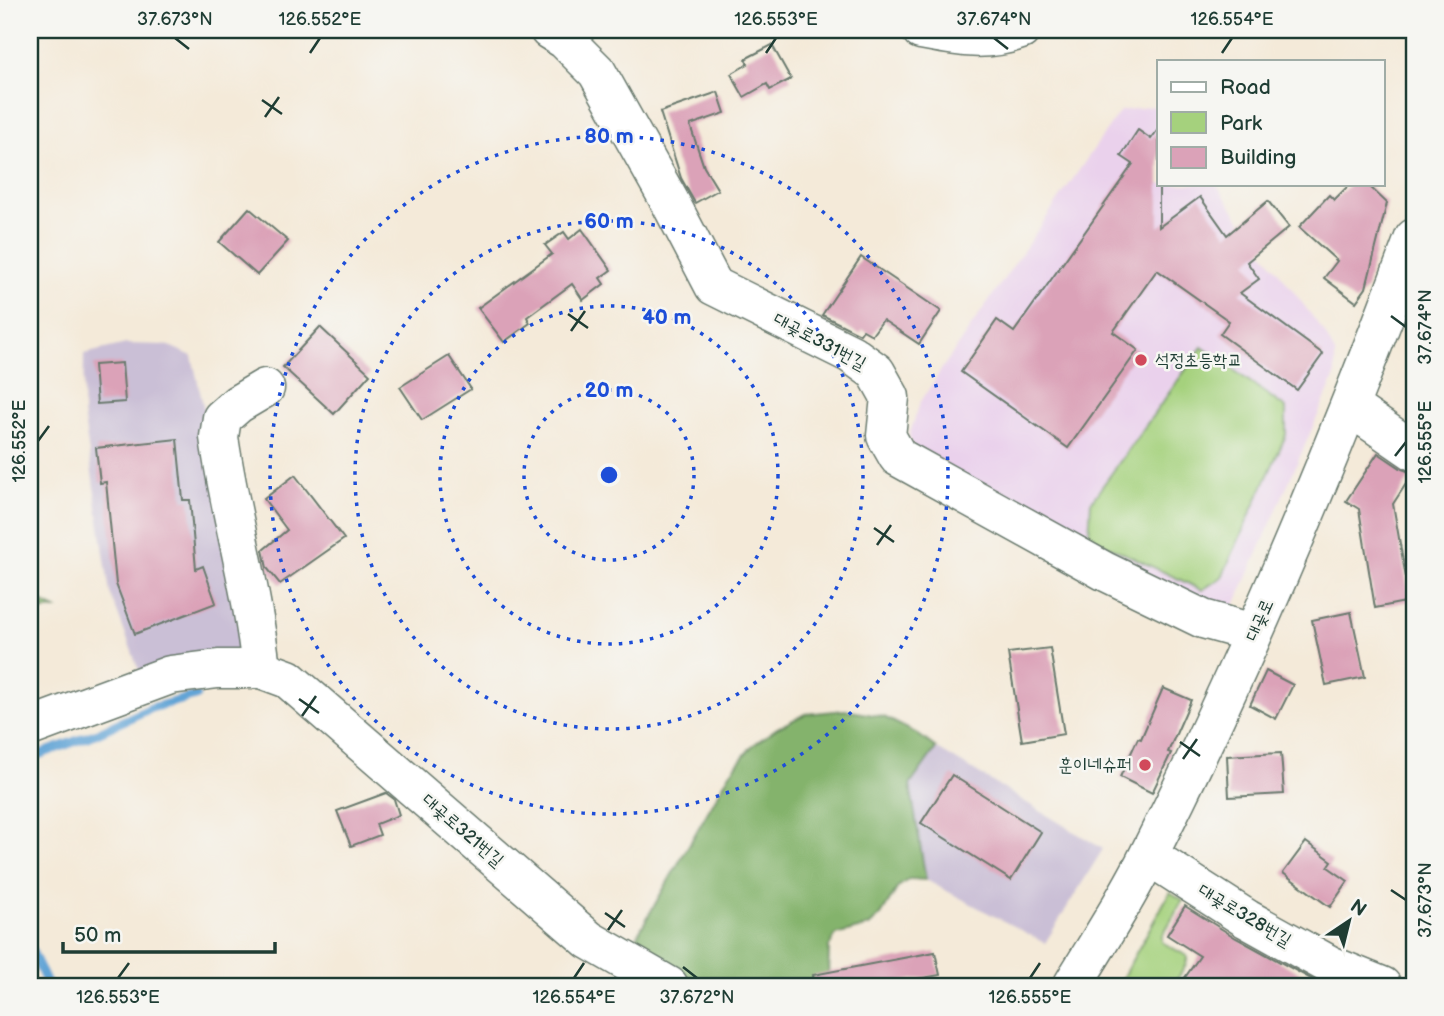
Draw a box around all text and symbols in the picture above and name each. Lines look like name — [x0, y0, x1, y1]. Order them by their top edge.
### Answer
text: 37.673°N — [137, 9, 213, 30]
text: 126.552°E — [279, 9, 362, 30]
text: 126.553°E — [734, 9, 818, 30]
text: 37.674°N — [956, 9, 1032, 30]
text: 126.554°E — [1190, 9, 1274, 30]
legend — [1157, 60, 1384, 186]
text: Road — [1220, 75, 1271, 100]
text: Park — [1220, 111, 1263, 136]
text: 80 m — [584, 124, 634, 149]
text: Building — [1220, 145, 1296, 170]
text: 60 m — [584, 209, 634, 234]
text: 37.674°N — [1415, 289, 1436, 365]
text: 40 m — [642, 305, 692, 330]
street label: 대곶로331번길 — [770, 308, 870, 375]
place label: 석정초등학교 — [1155, 350, 1242, 371]
marker: 석정초등학교 — [1133, 352, 1149, 368]
text: 20 m — [585, 378, 633, 403]
text: 126.552°E — [9, 399, 30, 482]
text: 126.555°E — [1415, 400, 1436, 483]
centre of rings — [597, 463, 621, 487]
street label: 대곶로 — [1241, 596, 1278, 644]
place label: 훈이네슈퍼 — [1059, 755, 1131, 776]
marker: 훈이네슈퍼 — [1137, 757, 1153, 773]
street label: 대곶로321번길 — [418, 789, 508, 872]
text: 37.673°N — [1415, 862, 1436, 938]
street label: 대곶로328번길 — [1195, 879, 1295, 952]
north arrow — [1314, 886, 1384, 956]
text: N — [1345, 895, 1370, 922]
scale bar — [63, 911, 275, 955]
text: 50 m — [74, 923, 121, 948]
text: 126.553°E — [76, 987, 160, 1008]
text: 126.554°E — [532, 987, 616, 1008]
text: 37.672°N — [659, 987, 735, 1008]
text: 126.555°E — [989, 987, 1072, 1008]

